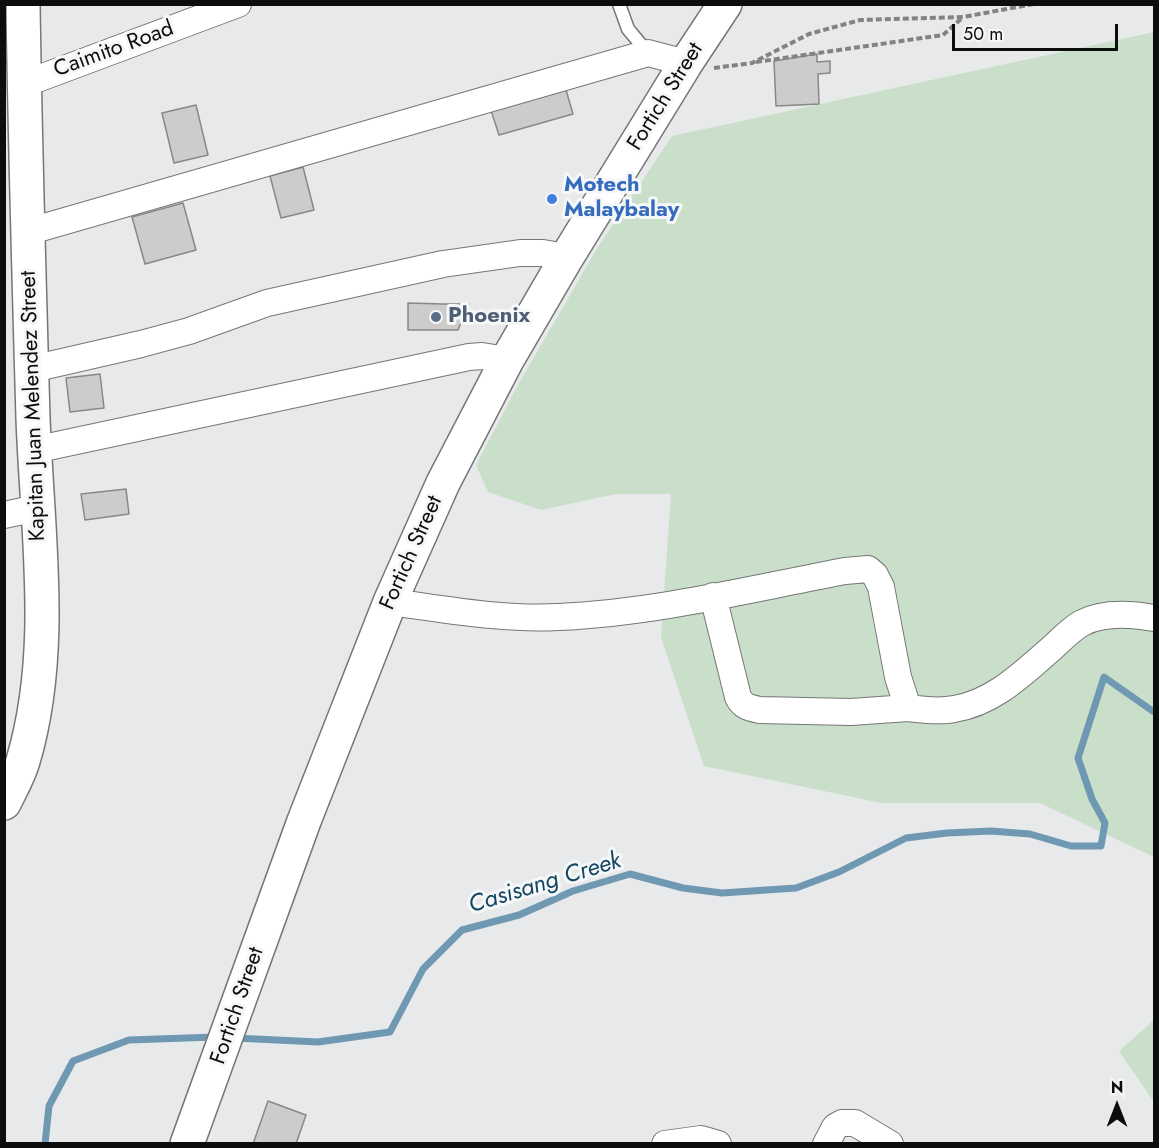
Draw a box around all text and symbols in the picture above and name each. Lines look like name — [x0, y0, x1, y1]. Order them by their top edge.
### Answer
scale bar — [955, 12, 1122, 50]
street label: Caimito Road — [50, 16, 178, 84]
text: 50 m — [963, 21, 1003, 47]
street label: Fortich Street — [622, 38, 710, 156]
place label: Motech Malaybalay — [564, 173, 679, 224]
marker: Motech Malaybalay — [545, 192, 559, 206]
street label: Kapitan Juan Melendez Street — [16, 270, 52, 542]
place label: Phoenix — [448, 304, 530, 330]
marker: Phoenix — [429, 310, 443, 324]
street label: Fortich Street — [375, 492, 449, 614]
water label: Casisang Creek — [465, 847, 625, 921]
street label: Fortich Street — [206, 944, 270, 1068]
north arrow — [1087, 1076, 1147, 1136]
text: N — [1111, 1076, 1123, 1099]

